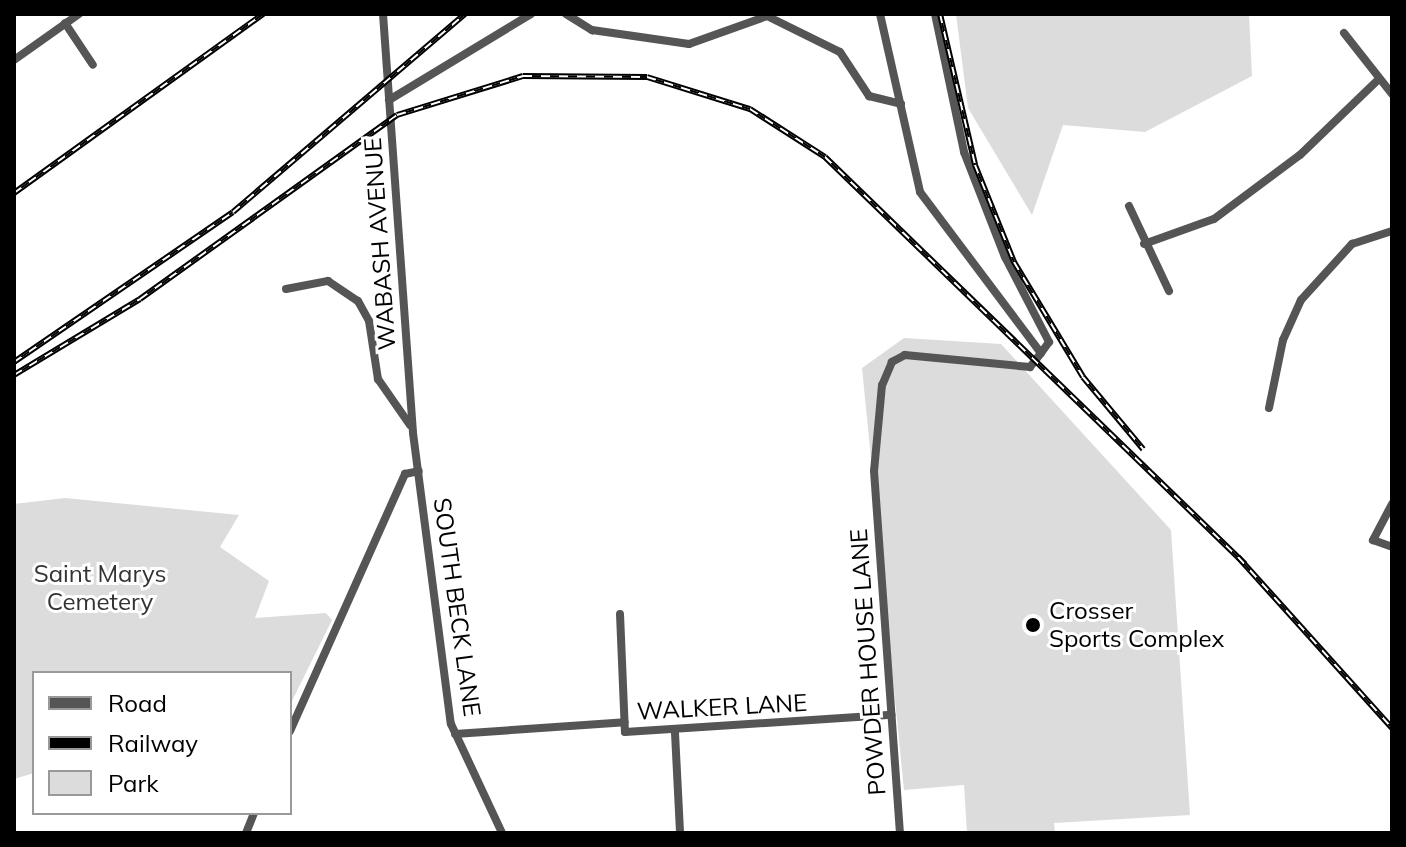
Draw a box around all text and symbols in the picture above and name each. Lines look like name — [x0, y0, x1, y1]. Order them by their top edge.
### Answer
street label: WABASH AVENUE — [358, 137, 402, 351]
street label: SOUTH BECK LANE — [427, 496, 487, 718]
street label: POWDER HOUSE LANE — [844, 528, 892, 796]
park label: Saint Marys Cemetery — [34, 560, 166, 616]
place label: Crosser Sports Complex — [1049, 597, 1224, 653]
marker: Crosser Sports Complex — [1024, 616, 1042, 634]
legend — [32, 671, 292, 815]
text: Road — [108, 688, 167, 718]
street label: WALKER LANE — [636, 688, 808, 726]
text: Railway — [108, 728, 198, 758]
text: Park — [108, 768, 159, 798]

